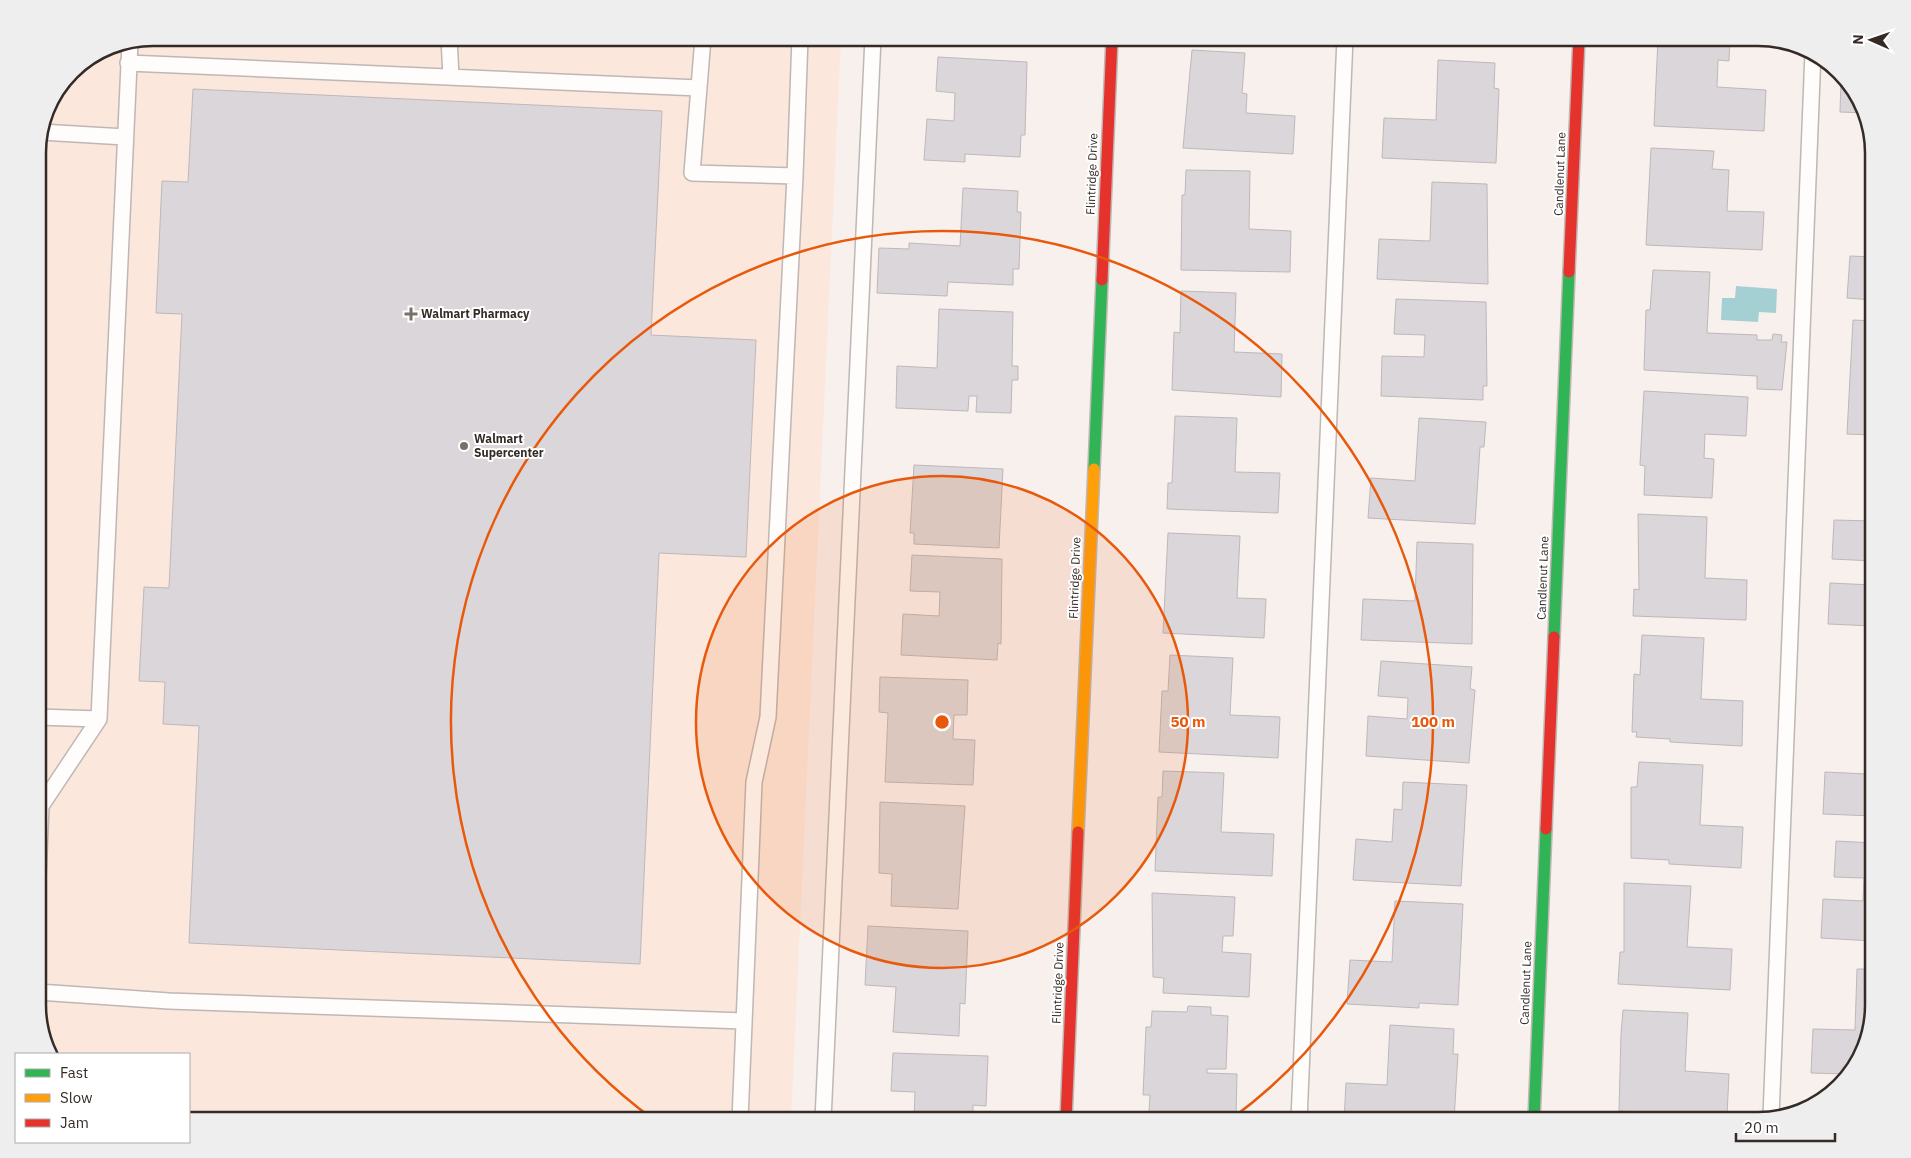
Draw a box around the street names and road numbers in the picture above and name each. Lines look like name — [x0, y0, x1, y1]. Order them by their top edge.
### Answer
street label: Candlenut Lane — [1551, 131, 1568, 216]
street label: Flintridge Drive — [1083, 132, 1100, 215]
street label: Candlenut Lane — [1534, 535, 1551, 620]
street label: Flintridge Drive — [1066, 536, 1083, 619]
street label: Candlenut Lane — [1517, 940, 1534, 1025]
street label: Flintridge Drive — [1049, 941, 1066, 1024]

